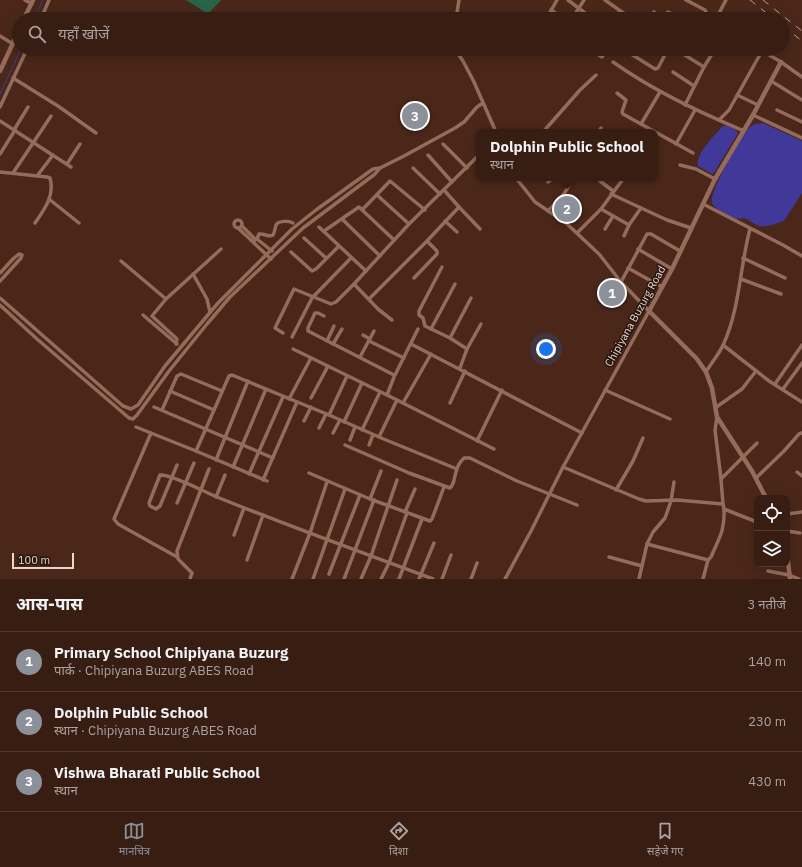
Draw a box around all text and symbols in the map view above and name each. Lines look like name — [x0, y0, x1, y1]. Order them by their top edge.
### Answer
search box — [12, 12, 790, 56]
icon: search — [26, 23, 48, 45]
text: यहाँ खोजें — [58, 24, 109, 43]
pin: 3 — [402, 101, 428, 131]
popup — [476, 129, 658, 181]
text: Dolphin Public School — [490, 137, 644, 156]
text: स्थान — [490, 156, 514, 173]
pin: 2 — [554, 194, 580, 224]
street label: Chipiyana Buzurg Road — [601, 263, 669, 369]
pin: 1 — [599, 278, 625, 308]
your location — [536, 339, 556, 359]
map controls — [754, 495, 790, 567]
button: locate — [754, 495, 790, 531]
button: layers — [754, 531, 790, 567]
scale bar — [12, 551, 74, 570]
text: 100 m — [18, 553, 50, 567]
text: आस-पास — [16, 593, 83, 615]
text: 3 नतीजे — [747, 596, 786, 613]
text: Primary School Chipiyana Buzurg — [54, 643, 288, 662]
text: 1 — [25, 653, 33, 670]
text: 140 m — [748, 653, 786, 670]
text: पार्क · Chipiyana Buzurg ABES Road — [54, 662, 254, 679]
text: Dolphin Public School — [54, 703, 208, 722]
text: 2 — [25, 713, 33, 730]
text: 230 m — [748, 713, 786, 730]
text: स्थान · Chipiyana Buzurg ABES Road — [54, 722, 257, 739]
text: Vishwa Bharati Public School — [54, 763, 260, 782]
text: 3 — [25, 773, 33, 790]
text: 430 m — [748, 773, 786, 790]
text: स्थान — [54, 782, 78, 799]
tab: मानचित्र — [119, 820, 150, 859]
tab: दिशा — [388, 820, 410, 859]
tab: सहेजे गए — [647, 820, 683, 859]

